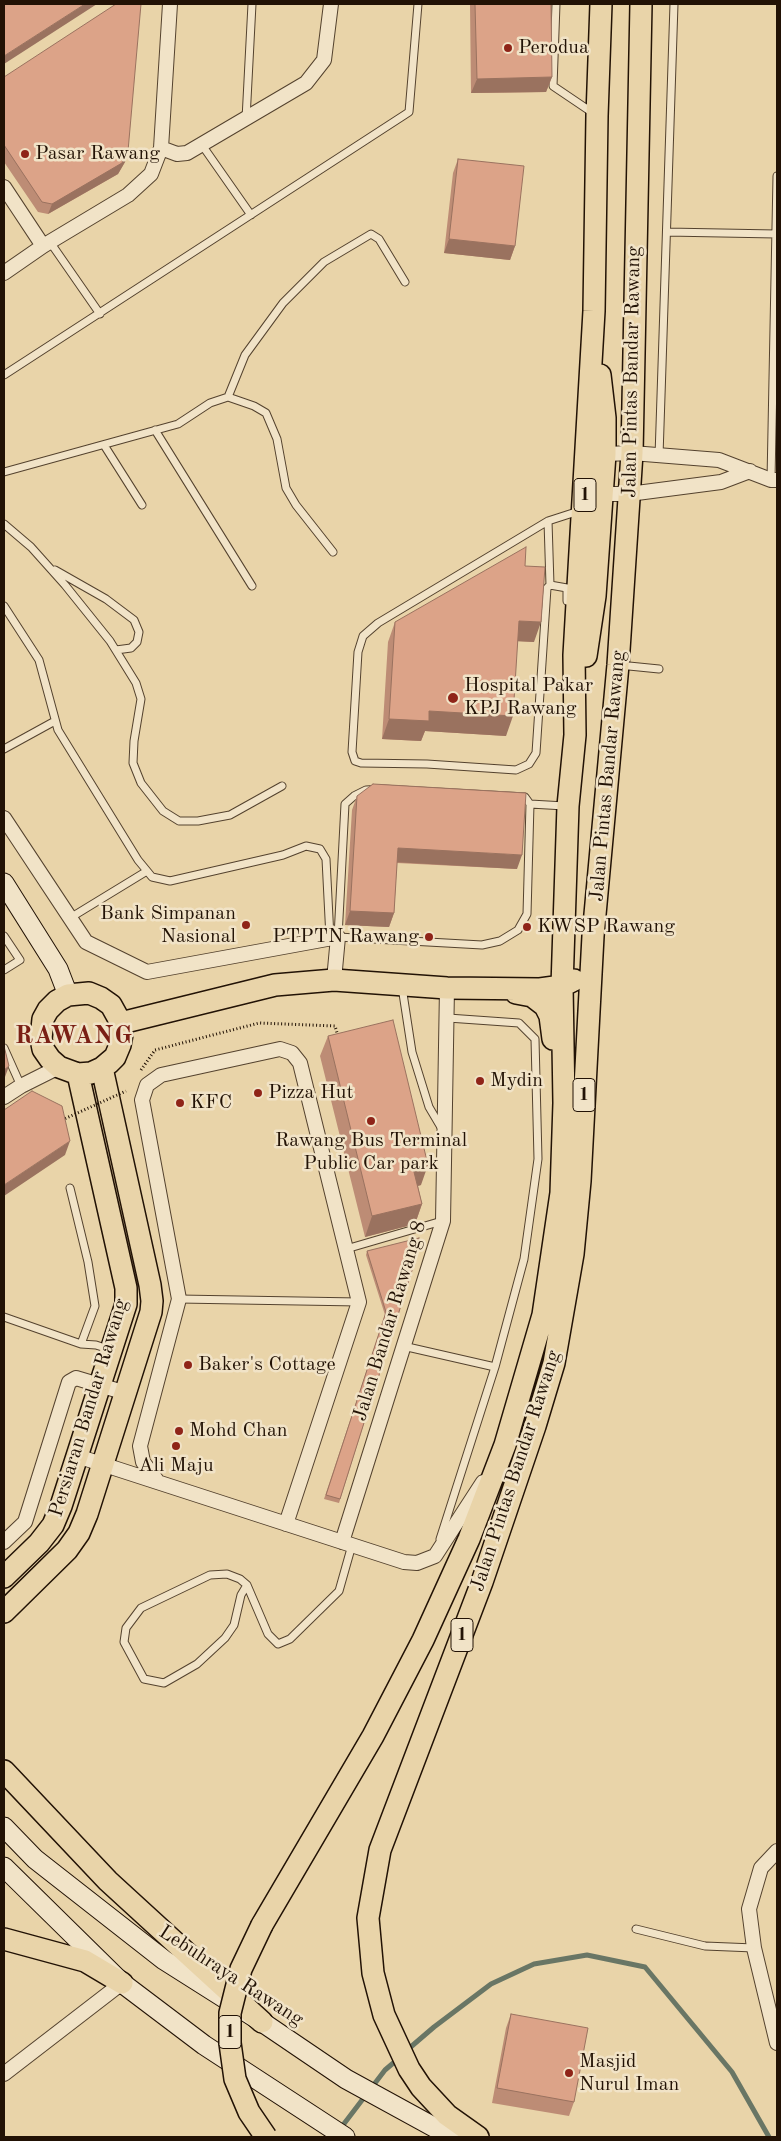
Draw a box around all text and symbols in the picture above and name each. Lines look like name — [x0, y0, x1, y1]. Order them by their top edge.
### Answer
place label: Perodua — [518, 36, 589, 60]
marker: Perodua — [502, 42, 514, 54]
place label: Pasar Rawang — [35, 142, 160, 166]
marker: Pasar Rawang — [19, 148, 31, 160]
street label: Jalan Pintas Bandar Rawang — [618, 246, 646, 498]
road number: 1 — [574, 478, 596, 512]
street label: Jalan Pintas Bandar Rawang — [585, 649, 631, 903]
place label: Hospital Pakar KPJ Rawang — [464, 674, 593, 721]
marker: Hospital Pakar KPJ Rawang — [446, 691, 460, 705]
place label: Bank Simpanan Nasional — [100, 902, 236, 949]
place label: KWSP Rawang — [537, 915, 675, 939]
marker: Bank Simpanan Nasional — [240, 919, 252, 931]
marker: KWSP Rawang — [521, 921, 533, 933]
place label: PTPTN Rawang — [272, 925, 419, 949]
marker: PTPTN Rawang — [423, 931, 435, 943]
district label: RAWANG — [14, 1021, 134, 1051]
place label: Mydin — [490, 1069, 543, 1093]
marker: Mydin — [474, 1075, 486, 1087]
road number: 1 — [573, 1078, 595, 1112]
place label: Pizza Hut — [268, 1081, 354, 1105]
marker: Pizza Hut — [252, 1087, 264, 1099]
place label: KFC — [190, 1091, 232, 1115]
marker: KFC — [174, 1097, 186, 1109]
marker: Rawang Bus Terminal Public Car park — [365, 1115, 377, 1127]
place label: Rawang Bus Terminal Public Car park — [275, 1129, 467, 1176]
street label: Jalan Bandar Rawang 8 — [348, 1218, 432, 1424]
street label: Persiaran Bandar Rawang — [44, 1296, 134, 1520]
street label: Jalan Pintas Bandar Rawang — [466, 1347, 566, 1595]
place label: Baker's Cottage — [198, 1353, 336, 1377]
marker: Baker's Cottage — [182, 1359, 194, 1371]
place label: Mohd Chan — [189, 1419, 288, 1443]
marker: Mohd Chan — [173, 1425, 185, 1437]
marker: Ali Maju — [170, 1440, 182, 1452]
place label: Ali Maju — [138, 1454, 214, 1478]
road number: 1 — [451, 1618, 473, 1652]
street label: Lebuhraya Rawang — [154, 1920, 308, 2032]
road number: 1 — [219, 2015, 241, 2048]
place label: Masjid Nurul Iman — [579, 2050, 679, 2097]
marker: Masjid Nurul Iman — [563, 2067, 575, 2079]

